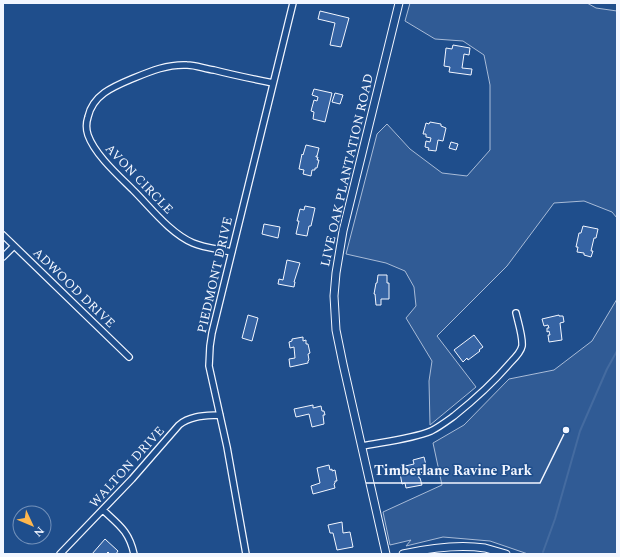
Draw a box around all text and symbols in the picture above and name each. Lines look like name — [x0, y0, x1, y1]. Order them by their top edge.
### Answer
street label: LIVE OAK PLANTATION ROAD — [315, 72, 379, 268]
street label: AVON CIRCLE — [100, 139, 178, 219]
street label: PIEDMONT DRIVE — [192, 215, 238, 335]
street label: ADWOOD DRIVE — [28, 243, 120, 333]
street label: WALTON DRIVE — [85, 422, 169, 512]
callout: Timberlane Ravine Park — [366, 457, 540, 483]
text: Timberlane Ravine Park — [374, 460, 533, 481]
north arrow — [12, 505, 52, 545]
text: N — [30, 522, 48, 541]

